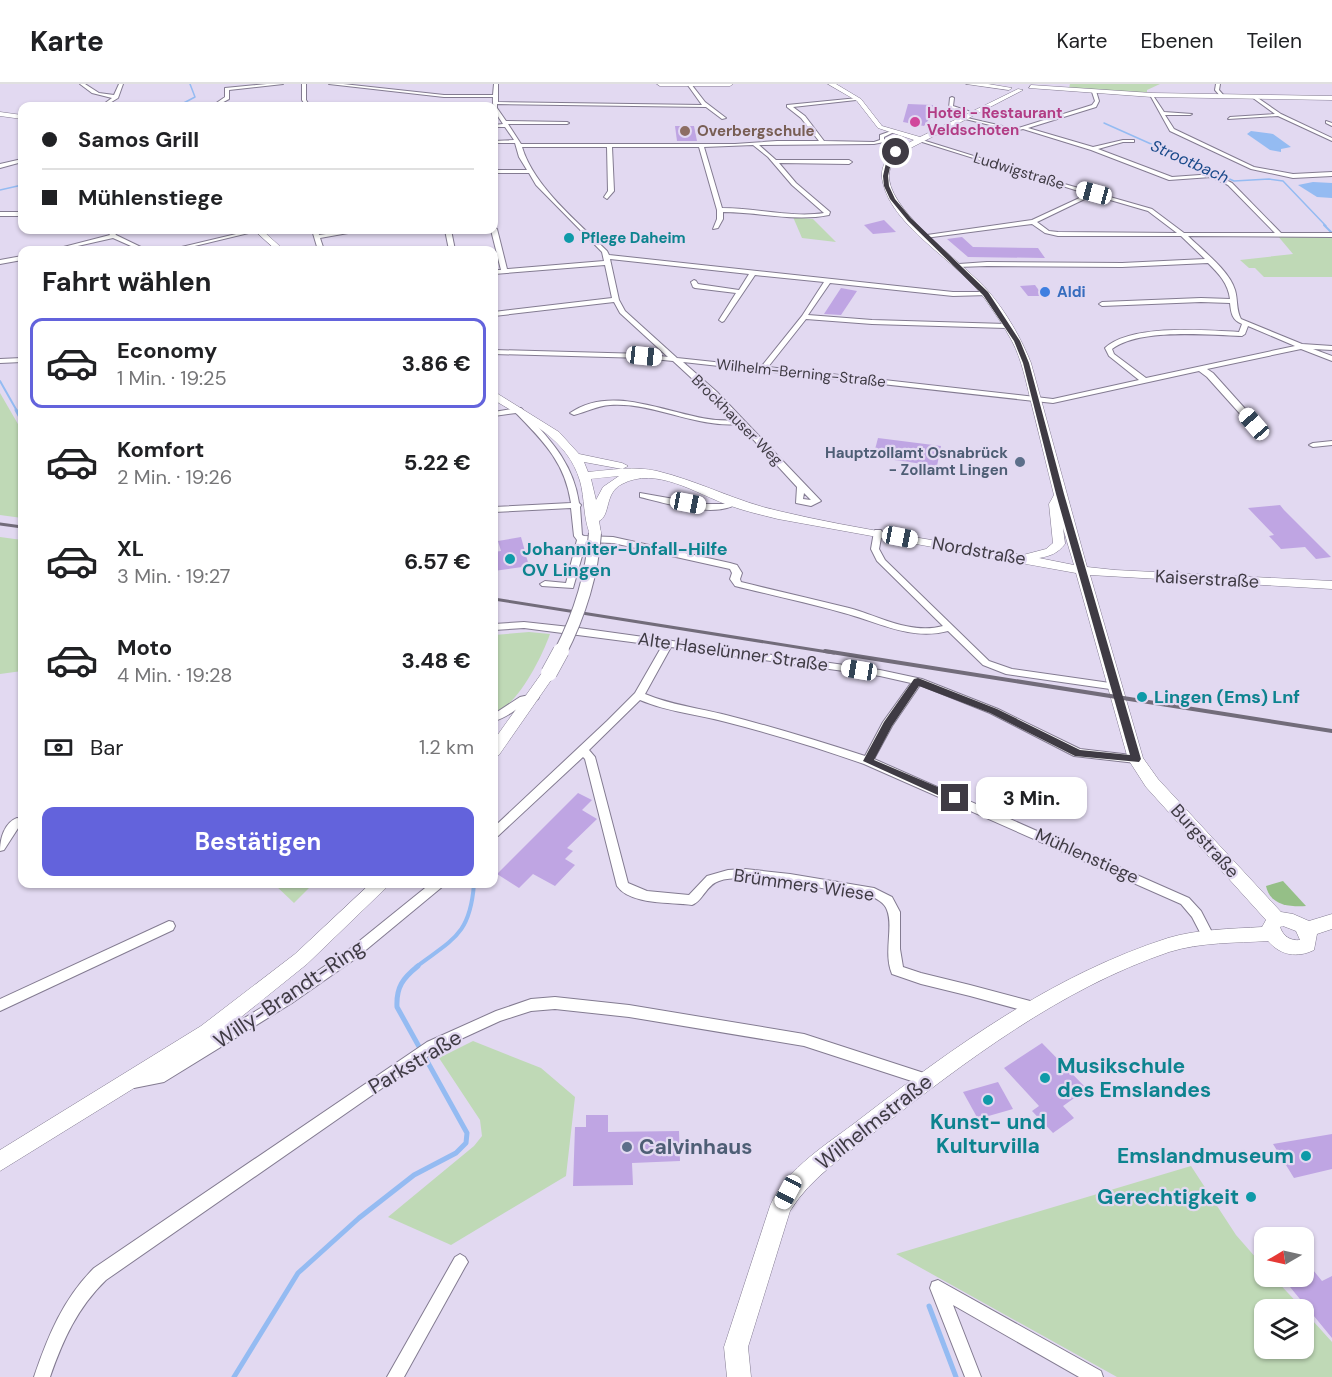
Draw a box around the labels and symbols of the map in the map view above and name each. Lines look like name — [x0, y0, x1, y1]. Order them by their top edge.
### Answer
place label: Hotel - Restaurant Veldschoten — [927, 103, 1063, 140]
marker: Hotel - Restaurant Veldschoten — [908, 115, 922, 129]
place label: Overbergschule — [697, 121, 814, 141]
marker: Overbergschule — [678, 124, 692, 138]
water label: Strootbach — [1147, 135, 1232, 188]
route start — [882, 138, 909, 165]
street label: Ludwigstraße — [971, 148, 1067, 194]
car — [1074, 180, 1114, 206]
place label: Pflege Daheim — [581, 228, 686, 248]
marker: Pflege Daheim — [562, 231, 576, 245]
place label: Aldi — [1057, 282, 1086, 302]
marker: Aldi — [1038, 285, 1052, 299]
car — [625, 345, 663, 367]
street label: Wilhelm-Berning-Straße — [715, 354, 887, 392]
street label: Brockhauser Weg — [687, 370, 787, 470]
car — [1235, 405, 1273, 443]
place label: Hauptzollamt Osnabrück - Zollamt Lingen — [825, 443, 1008, 480]
marker: Hauptzollamt Osnabrück - Zollamt Lingen — [1013, 455, 1027, 469]
car — [669, 491, 707, 515]
car — [881, 525, 919, 549]
street label: Nordstraße — [930, 531, 1028, 571]
place label: Johanniter-Unfall-Hilfe OV Lingen — [522, 537, 728, 582]
marker: Johanniter-Unfall-Hilfe OV Lingen — [503, 552, 517, 566]
street label: Kaiserstraße — [1154, 564, 1260, 594]
street label: Alte Haselünner Straße — [636, 627, 830, 677]
car — [840, 658, 878, 682]
place label: Lingen (Ems) Lnf — [1154, 685, 1300, 709]
marker: Lingen (Ems) Lnf — [1135, 690, 1149, 704]
callout: 3 Min. — [976, 777, 1087, 819]
route end — [941, 784, 968, 811]
street label: Burgstraße — [1165, 799, 1245, 883]
street label: Mühlenstiege — [1032, 823, 1142, 889]
street label: Brümmers Wiese — [732, 863, 876, 907]
street label: Willy-Brandt-Ring — [208, 933, 370, 1055]
street label: Parkstraße — [363, 1023, 467, 1101]
place label: Musikschule des Emslandes — [1057, 1052, 1211, 1104]
street label: Wilhelmstraße — [810, 1068, 938, 1176]
marker: Musikschule des Emslandes — [1038, 1071, 1052, 1085]
marker: Kunst- und Kulturvilla — [981, 1093, 995, 1107]
place label: Kunst- und Kulturvilla — [930, 1108, 1046, 1160]
place label: Calvinhaus — [639, 1133, 752, 1161]
marker: Calvinhaus — [620, 1140, 634, 1154]
place label: Emslandmuseum — [1117, 1142, 1294, 1170]
marker: Emslandmuseum — [1299, 1149, 1313, 1163]
car — [772, 1172, 804, 1212]
place label: Gerechtigkeit — [1097, 1183, 1239, 1211]
marker: Gerechtigkeit — [1244, 1190, 1258, 1204]
north arrow — [1254, 1227, 1314, 1287]

